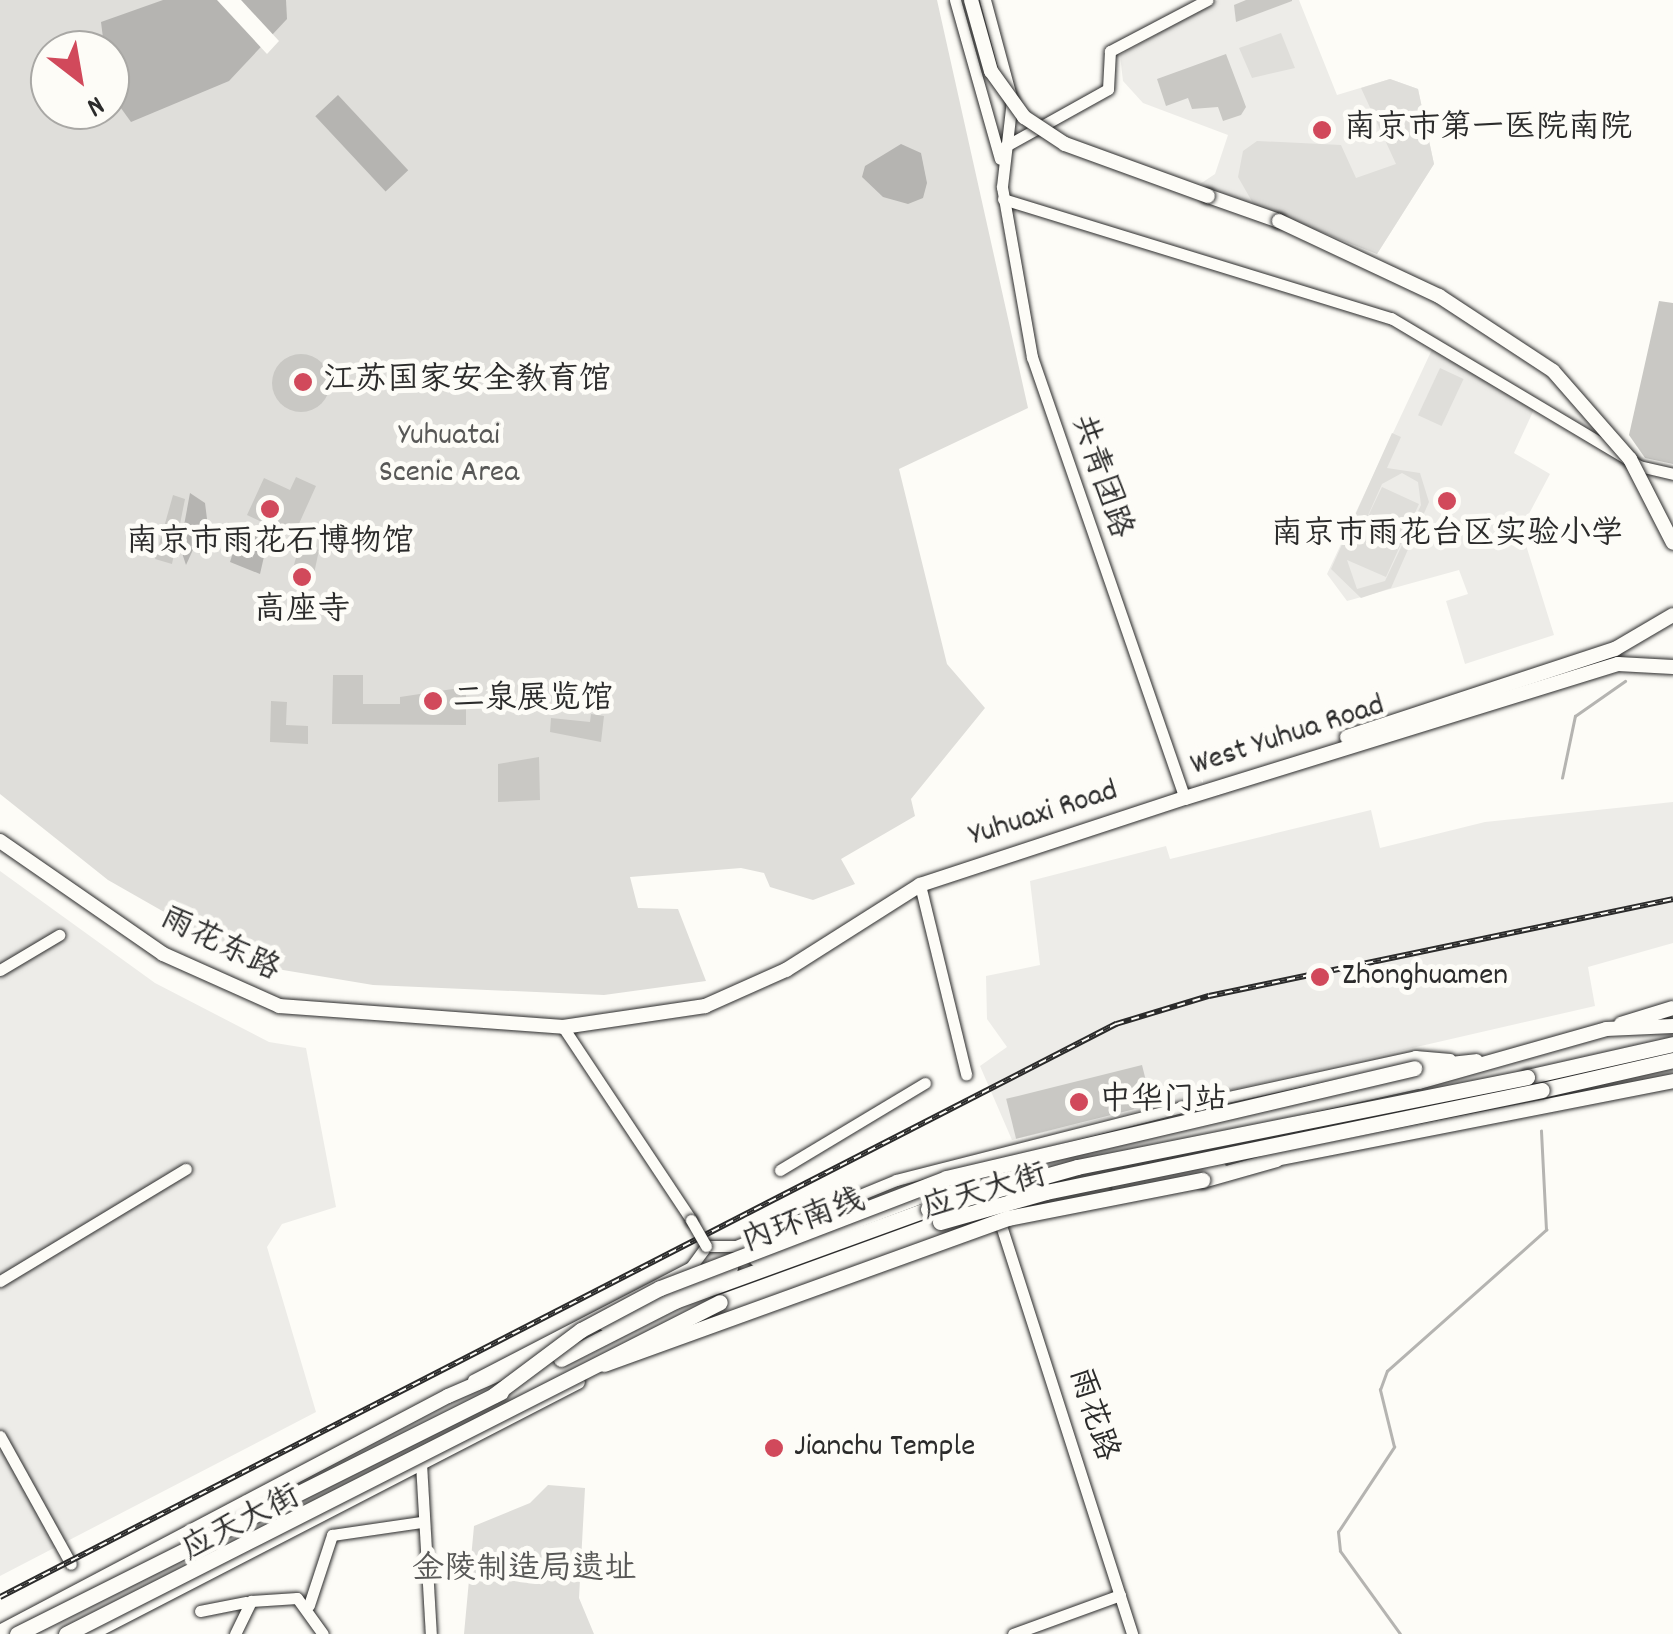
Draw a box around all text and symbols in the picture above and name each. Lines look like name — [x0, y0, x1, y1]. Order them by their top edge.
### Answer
north arrow — [30, 30, 130, 130]
text: N — [78, 83, 111, 125]
place label: 南京市第一医院南院 — [1344, 111, 1632, 149]
marker: 南京市第一医院南院 — [1309, 117, 1335, 143]
place label: 江苏国家安全教育馆 — [323, 363, 611, 401]
marker: 江苏国家安全教育馆 — [292, 371, 314, 393]
street label: 共青团路 — [1060, 410, 1138, 544]
park label: Yuhuatai Scenic Area — [379, 419, 519, 494]
marker: 南京市雨花台区实验小学 — [1436, 490, 1458, 512]
marker: 南京市雨花石博物馆 — [259, 498, 281, 520]
place label: 南京市雨花台区实验小学 — [1271, 517, 1623, 555]
place label: 南京市雨花石博物馆 — [126, 525, 414, 563]
marker: 高座寺 — [291, 566, 313, 588]
place label: 高座寺 — [254, 593, 350, 631]
place label: 二泉展览馆 — [453, 682, 613, 720]
street label: West Yuhua Road — [1186, 688, 1390, 786]
marker: 二泉展览馆 — [422, 690, 444, 712]
street label: Yuhuaxi Road — [965, 773, 1123, 857]
street label: 雨花东路 — [153, 901, 285, 991]
place label: Zhonghuamen — [1342, 958, 1508, 996]
marker: Zhonghuamen — [1307, 964, 1333, 990]
place label: 中华门站 — [1099, 1083, 1227, 1121]
marker: 中华门站 — [1068, 1091, 1090, 1113]
street label: 应天大街 — [918, 1158, 1052, 1230]
street label: 内环南线 — [737, 1183, 871, 1263]
street label: 雨花路 — [1058, 1363, 1124, 1467]
place label: Jianchu Temple — [794, 1429, 975, 1467]
marker: Jianchu Temple — [763, 1437, 785, 1459]
street label: 应天大街 — [176, 1479, 308, 1571]
park label: 金陵制造局遗址 — [412, 1552, 636, 1590]

